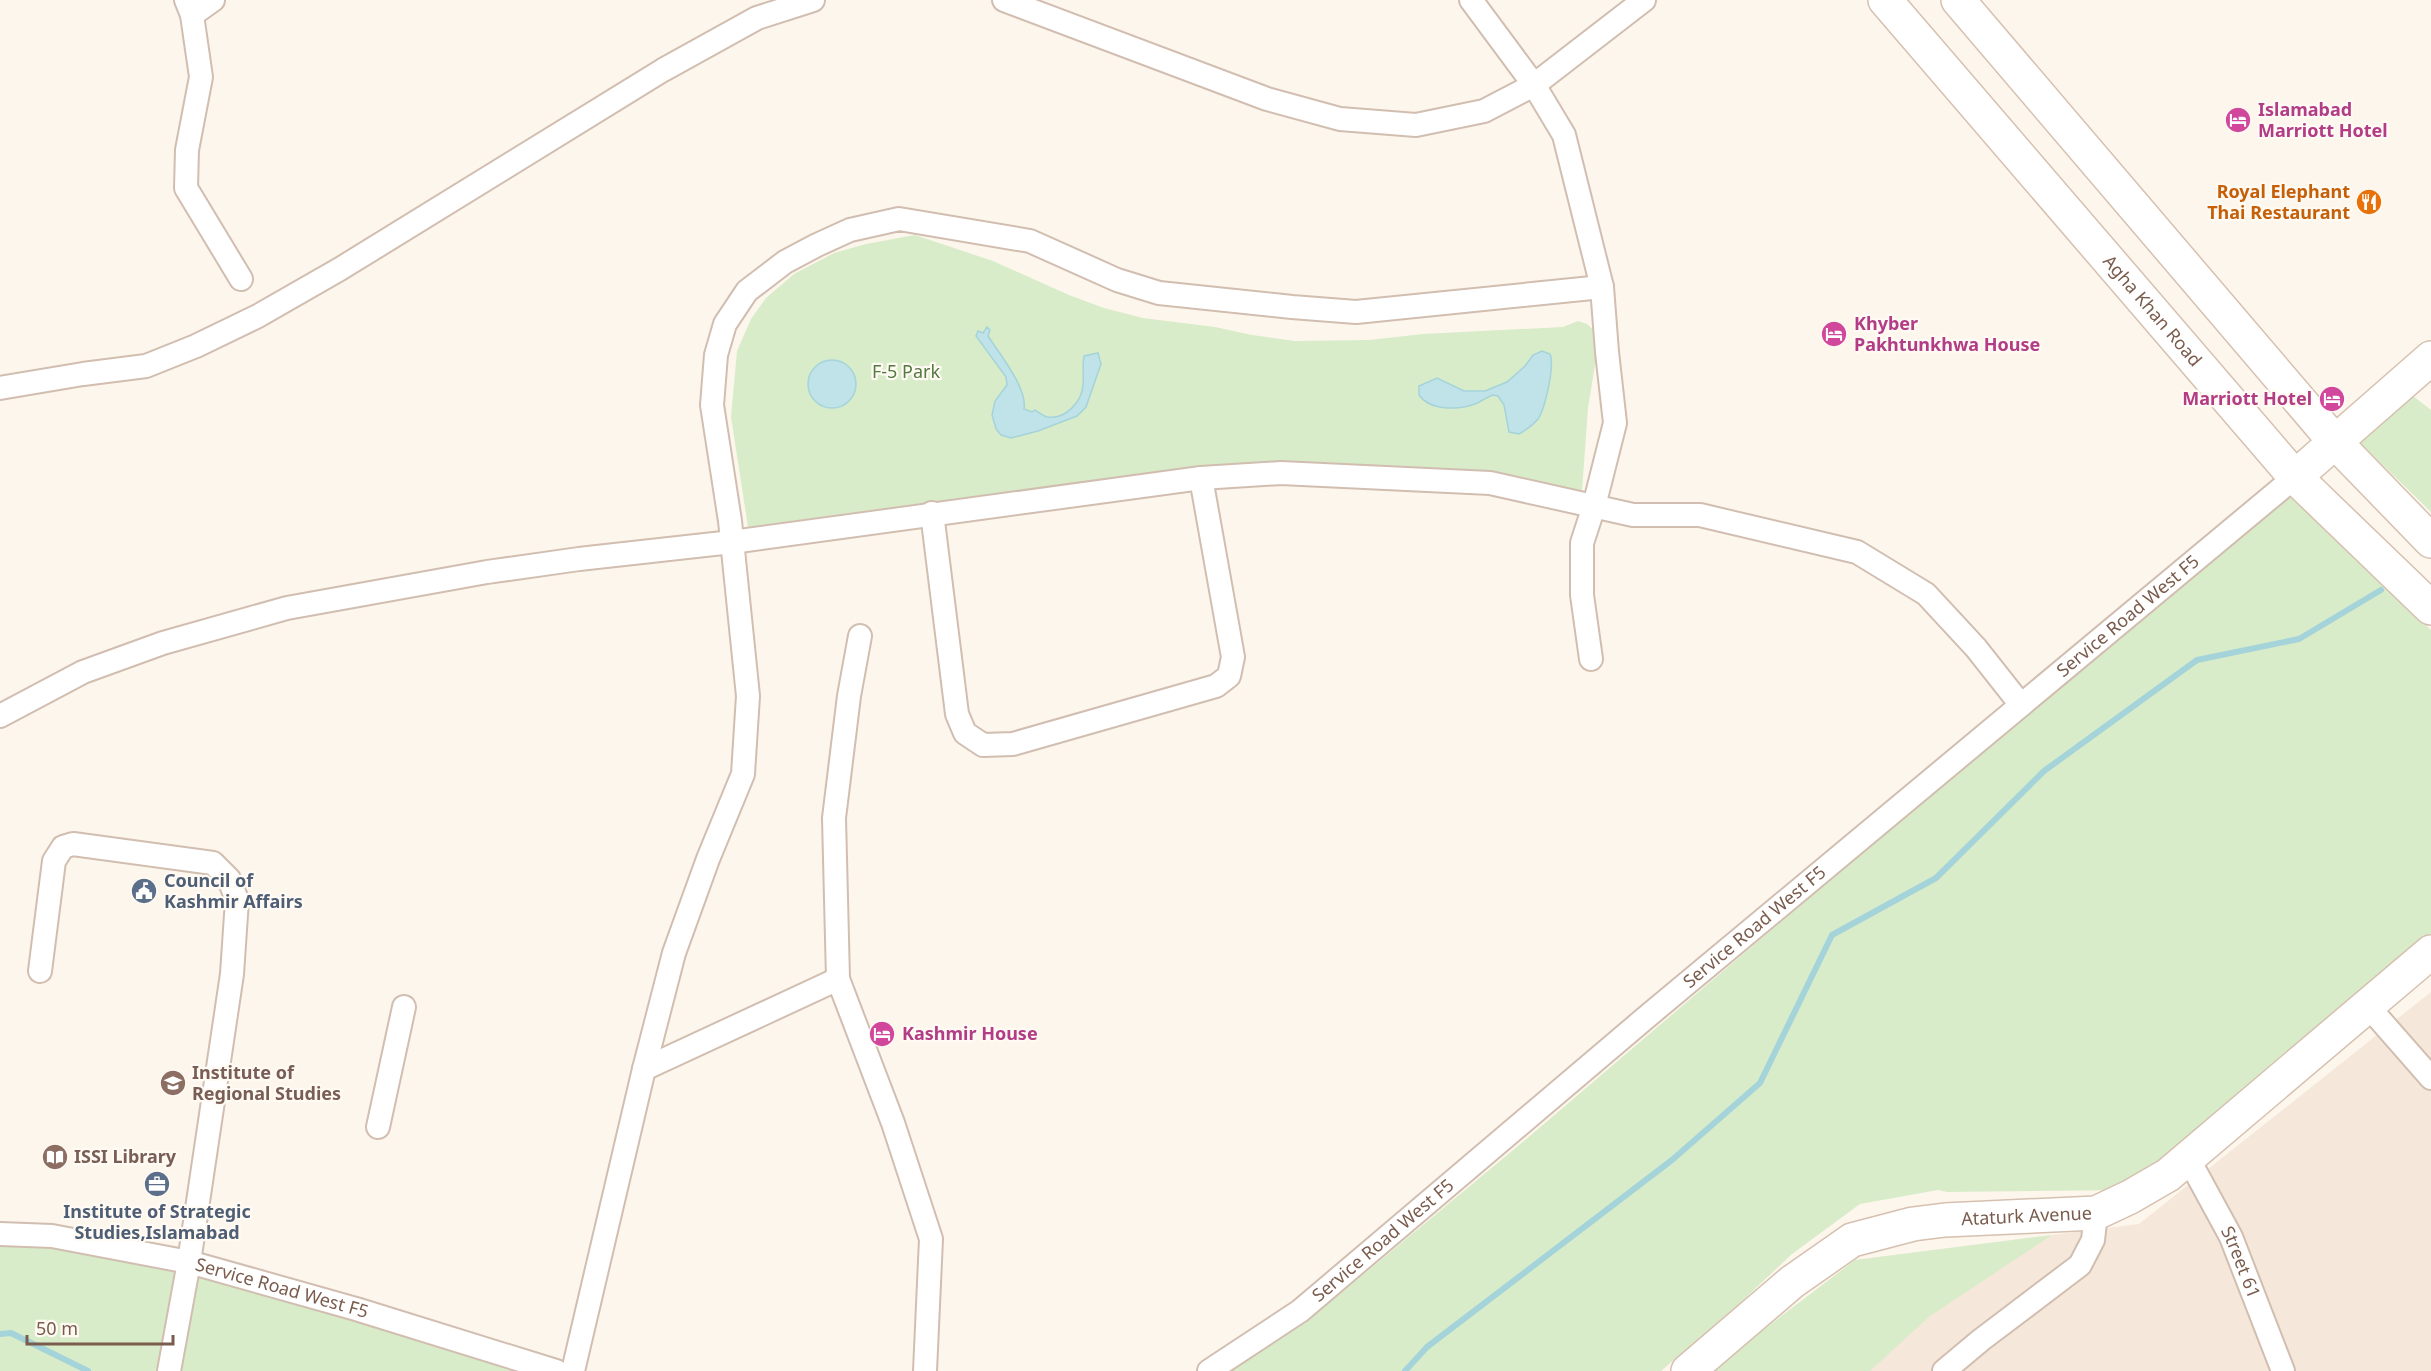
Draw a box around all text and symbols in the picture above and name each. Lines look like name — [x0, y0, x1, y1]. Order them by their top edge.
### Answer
place label: Islamabad Marriott Hotel — [2258, 97, 2388, 142]
hotel icon: Islamabad Marriott Hotel — [2223, 105, 2253, 135]
place label: Royal Elephant Thai Restaurant — [2207, 179, 2350, 224]
restaurant icon: Royal Elephant Thai Restaurant — [2354, 187, 2384, 217]
street label: Agha Khan Road — [2098, 249, 2208, 371]
place label: Khyber Pakhtunkhwa House — [1854, 311, 2040, 356]
hotel icon: Khyber Pakhtunkhwa House — [1819, 319, 1849, 349]
park label: F-5 Park — [872, 359, 940, 383]
hotel icon: Marriott Hotel — [2317, 384, 2347, 414]
place label: Marriott Hotel — [2182, 386, 2312, 410]
street label: Service Road West F5 — [2051, 549, 2204, 682]
street label: Service Road West F5 — [1678, 860, 1830, 993]
place label: Council of Kashmir Affairs — [164, 868, 303, 913]
public building icon: Council of Kashmir Affairs — [129, 876, 159, 906]
hotel icon: Kashmir House — [867, 1019, 897, 1049]
place label: Kashmir House — [902, 1021, 1038, 1045]
place label: Institute of Regional Studies — [192, 1060, 341, 1105]
school or university icon: Institute of Regional Studies — [158, 1068, 188, 1098]
library icon: ISSI Library — [40, 1142, 70, 1172]
place label: ISSI Library — [74, 1144, 177, 1168]
office icon: Institute of Strategic Studies,Islamabad — [142, 1169, 172, 1199]
street label: Service Road West F5 — [1307, 1173, 1458, 1307]
place label: Institute of Strategic Studies,Islamabad — [63, 1199, 251, 1244]
street label: Ataturk Avenue — [1961, 1200, 2092, 1230]
street label: Street 61 — [2216, 1221, 2267, 1301]
street label: Service Road West F5 — [193, 1251, 372, 1323]
scale bar — [27, 1308, 172, 1346]
text: 50 m — [36, 1316, 78, 1340]

